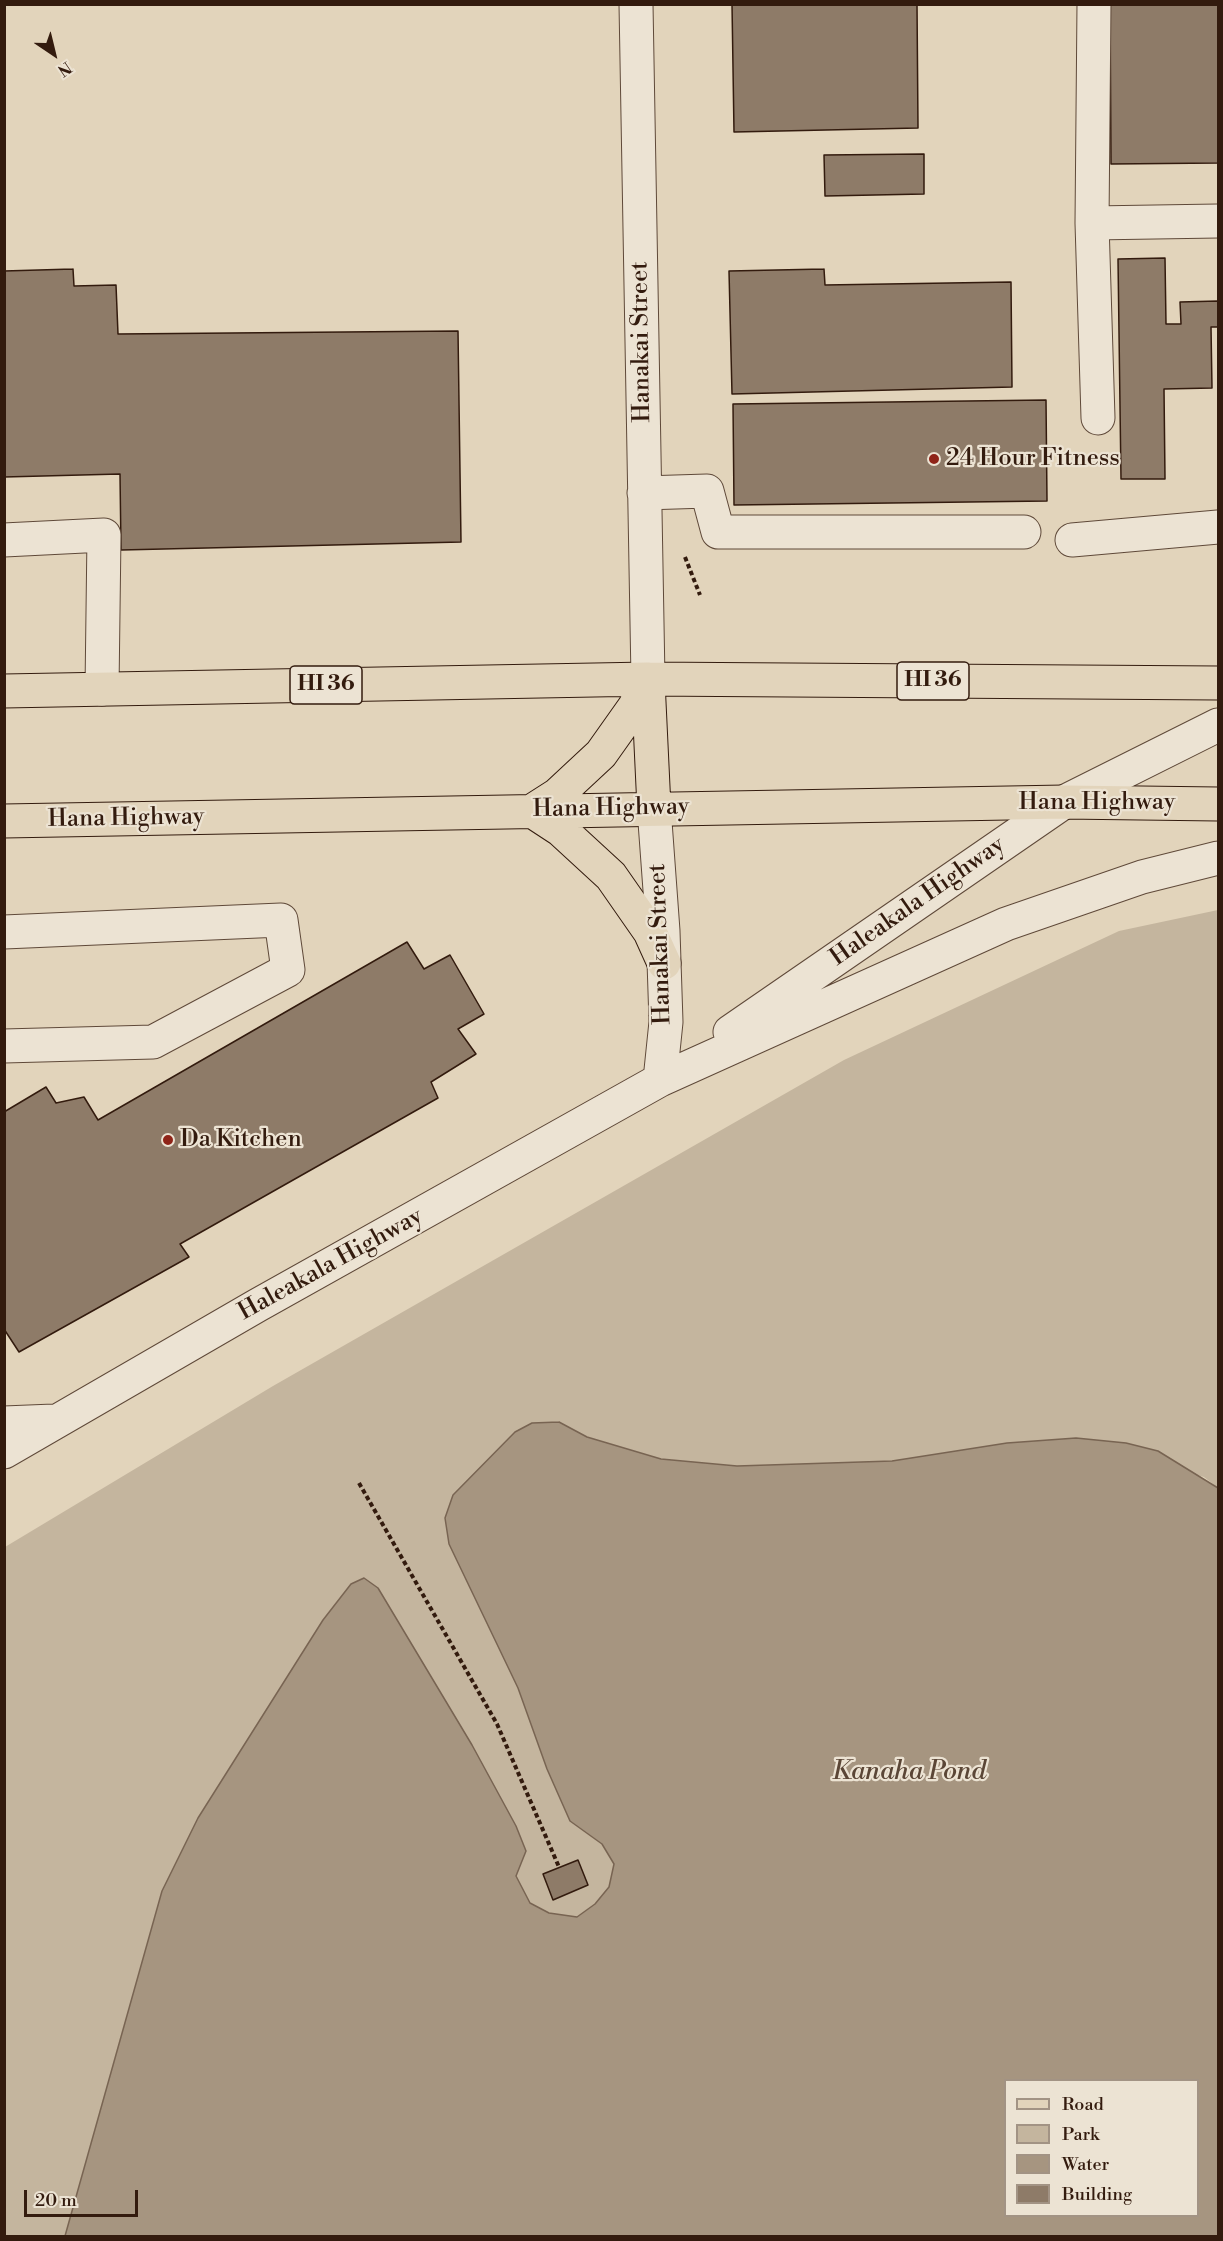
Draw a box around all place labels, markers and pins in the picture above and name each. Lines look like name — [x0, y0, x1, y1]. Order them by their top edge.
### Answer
place label: 24 Hour Fitness — [946, 445, 1120, 473]
marker: 24 Hour Fitness — [927, 452, 941, 466]
place label: Da Kitchen — [180, 1126, 302, 1154]
marker: Da Kitchen — [161, 1133, 175, 1147]

